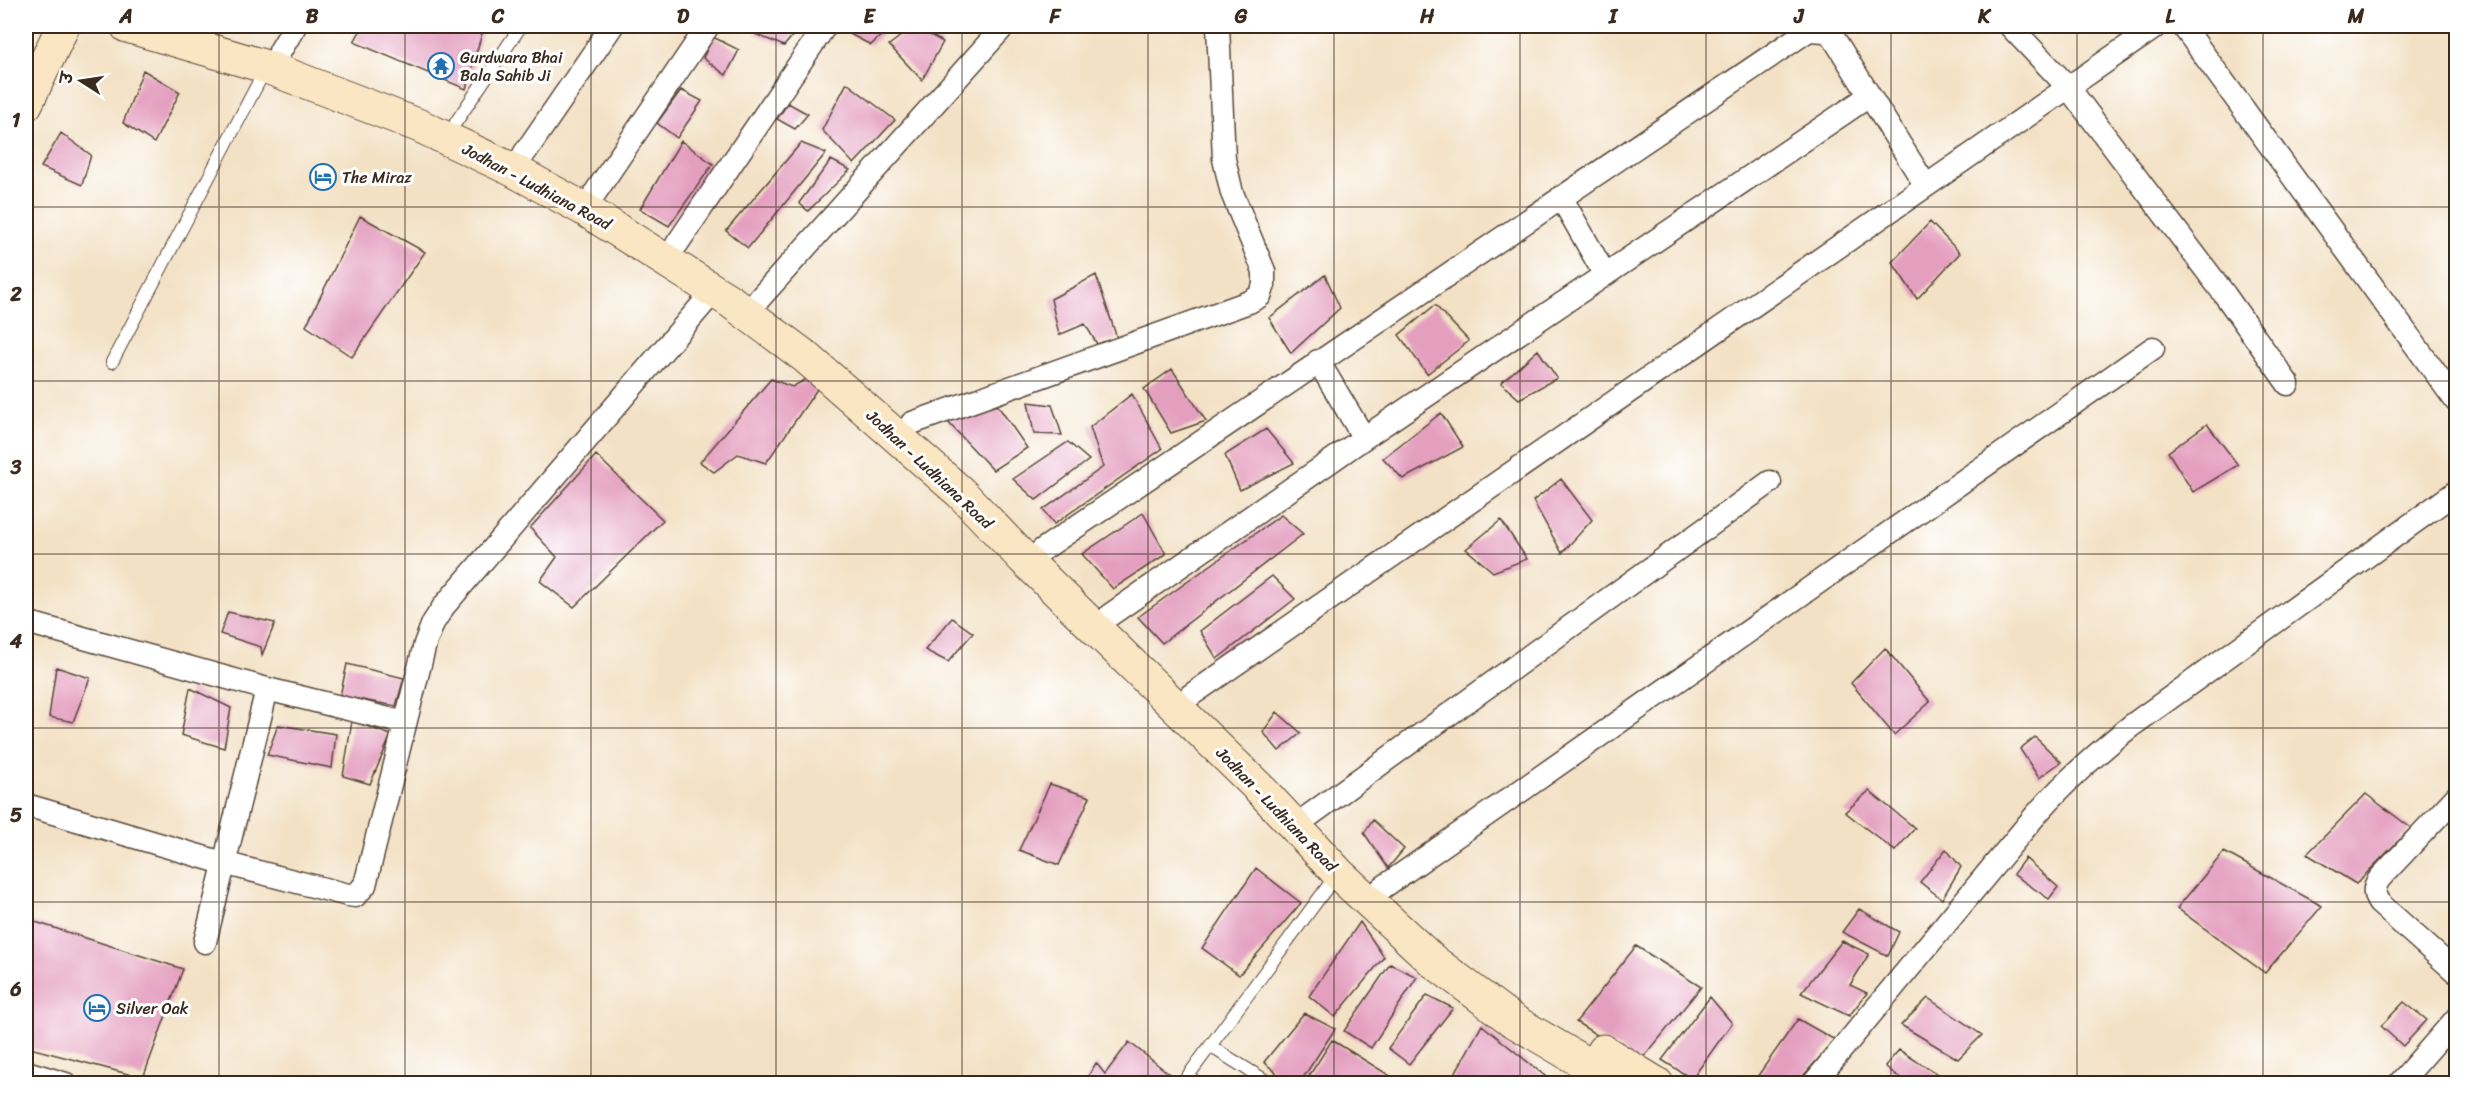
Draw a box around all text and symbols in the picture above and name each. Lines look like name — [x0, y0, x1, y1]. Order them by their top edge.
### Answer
text: A — [118, 0, 133, 34]
text: B — [306, 0, 319, 34]
text: C — [491, 0, 505, 34]
text: D — [677, 0, 690, 34]
text: E — [863, 0, 876, 34]
text: F — [1049, 0, 1062, 34]
text: G — [1234, 0, 1248, 34]
text: H — [1419, 0, 1435, 34]
text: I — [1608, 0, 1619, 34]
text: J — [1793, 0, 1805, 34]
text: K — [1977, 0, 1992, 34]
text: L — [2165, 0, 2175, 34]
text: M — [2347, 0, 2365, 34]
place label: Gurdwara Bhai Bala Sahib Ji — [460, 43, 563, 90]
north arrow — [51, 51, 111, 111]
temple icon: Gurdwara Bhai Bala Sahib Ji — [426, 51, 456, 81]
text: उ — [51, 68, 82, 88]
text: 1 — [12, 103, 21, 138]
street label: Jodhan - Ludhiana Road — [456, 134, 618, 239]
hotel icon: The Miraz — [308, 162, 338, 192]
place label: The Miraz — [342, 163, 412, 192]
text: 2 — [9, 277, 22, 312]
street label: Jodhan - Ludhiana Road — [859, 402, 1001, 537]
text: 3 — [10, 450, 22, 485]
text: 4 — [9, 624, 23, 659]
street label: Jodhan - Ludhiana Road — [1208, 739, 1346, 880]
text: 5 — [10, 798, 22, 833]
text: 6 — [9, 972, 22, 1007]
hotel icon: Silver Oak — [82, 993, 112, 1023]
place label: Silver Oak — [116, 994, 189, 1023]

